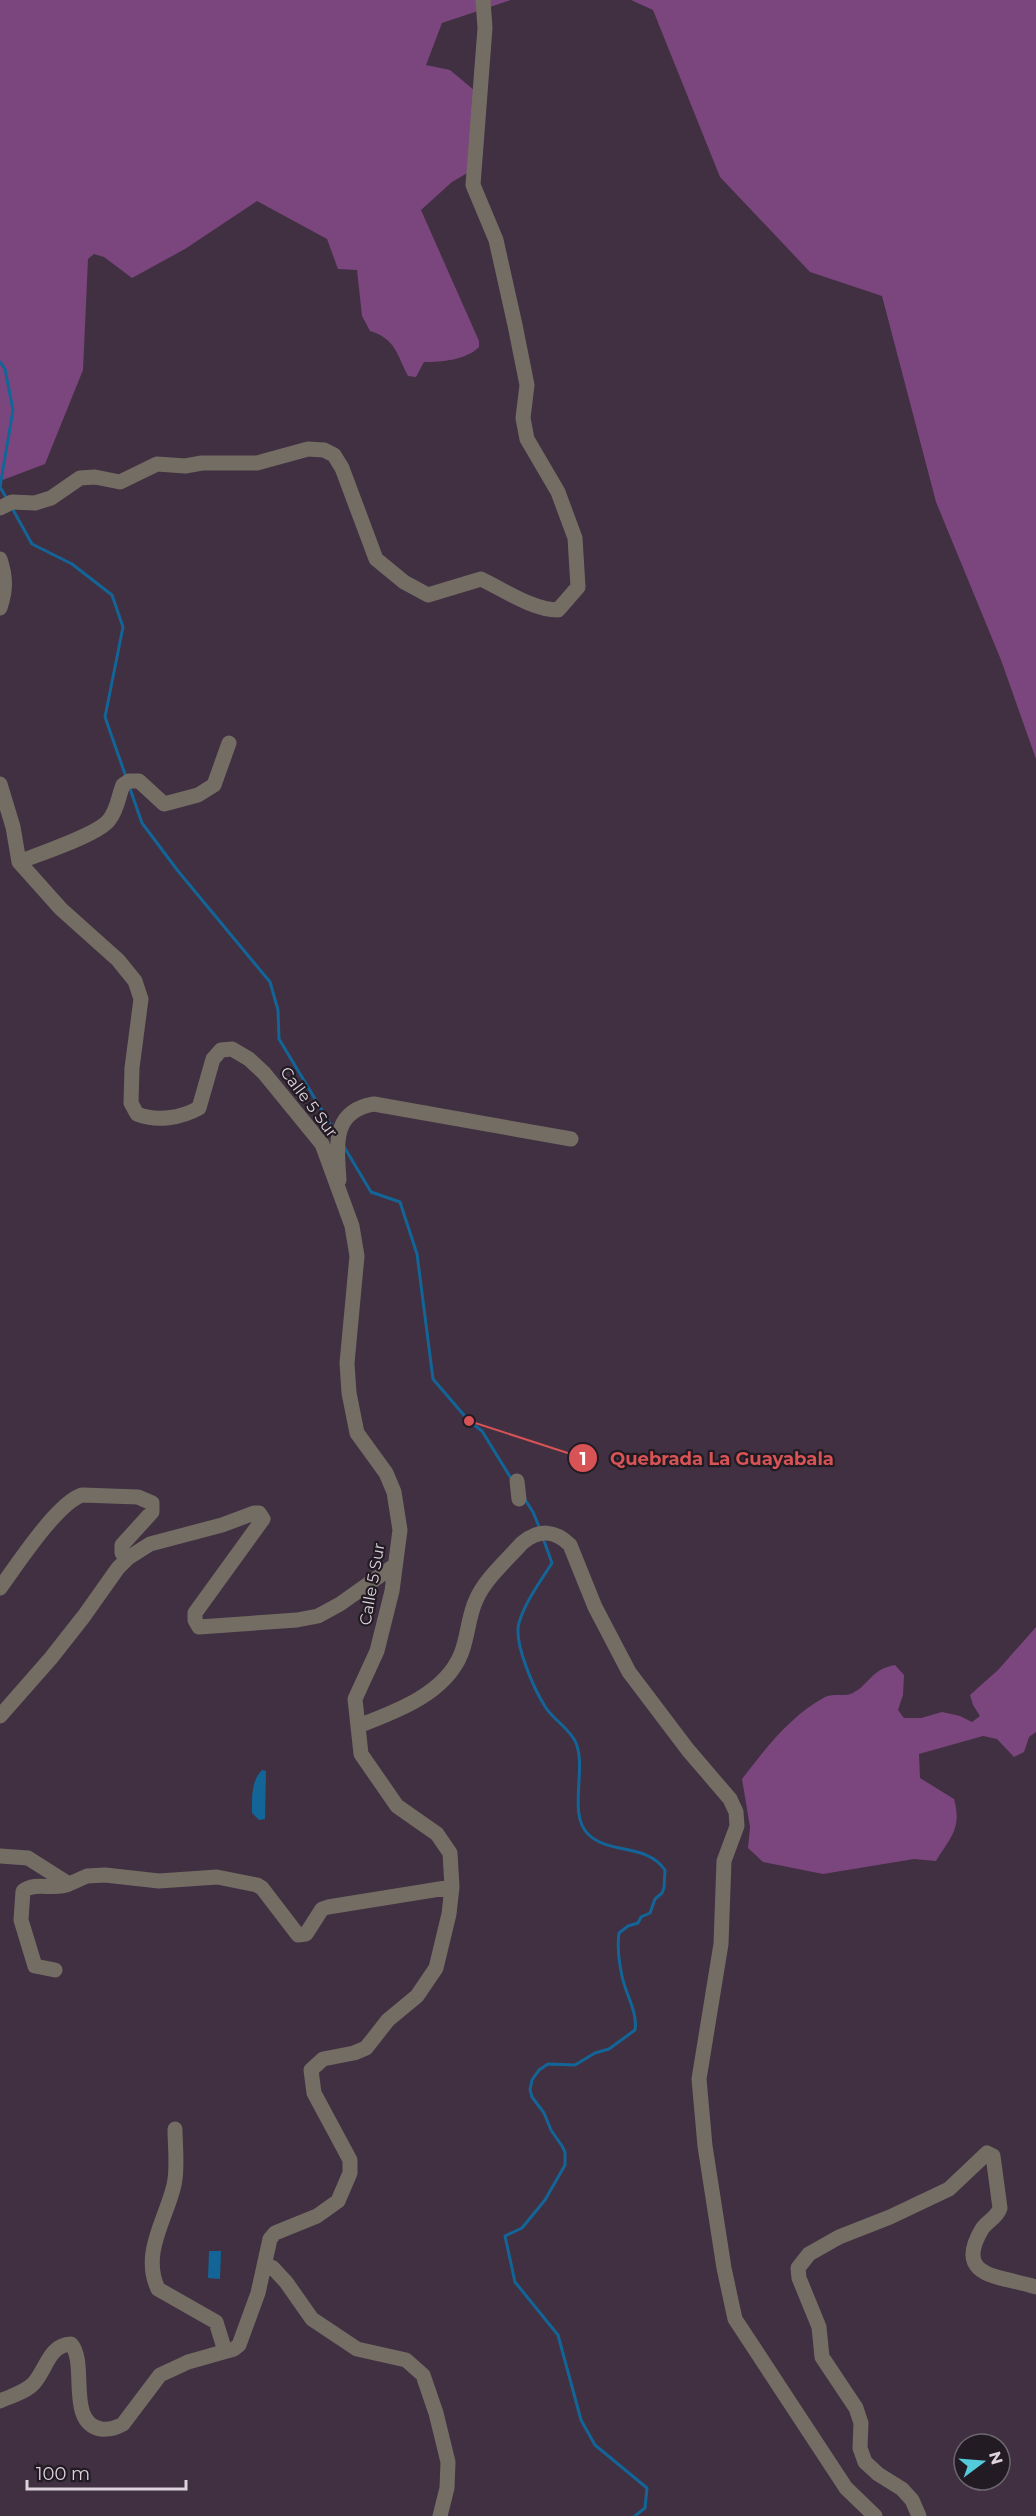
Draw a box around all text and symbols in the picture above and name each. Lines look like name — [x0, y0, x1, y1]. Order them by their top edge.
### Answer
street label: Calle 5 Sur — [276, 1063, 342, 1141]
callout: Quebrada La Guayabala — [568, 1440, 846, 1476]
text: 1 — [579, 1448, 587, 1470]
text: Quebrada La Guayabala — [610, 1448, 834, 1470]
street label: Calle 5 Sur — [355, 1541, 389, 1627]
north arrow — [952, 2432, 1012, 2492]
text: N — [985, 2449, 1007, 2467]
scale bar — [27, 2453, 186, 2491]
text: 100 m — [36, 2463, 90, 2485]

